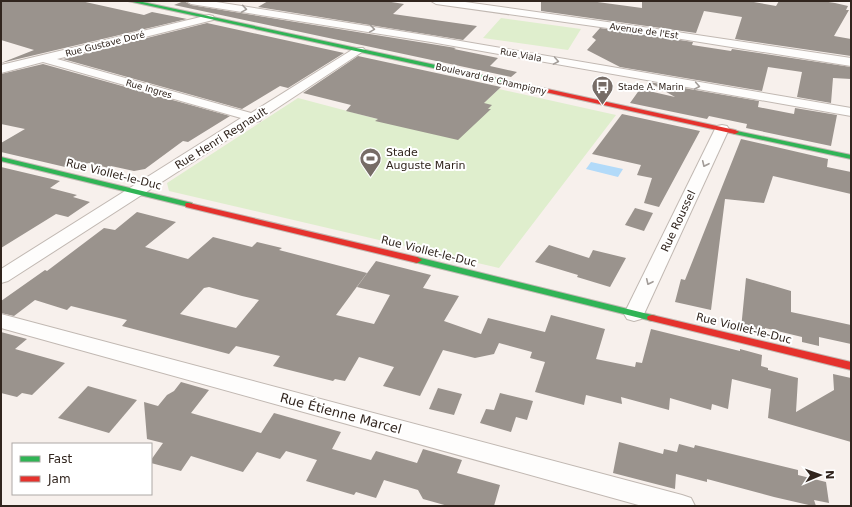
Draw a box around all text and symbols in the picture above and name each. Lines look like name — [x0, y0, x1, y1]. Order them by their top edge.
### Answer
one-way arrow — [241, 4, 247, 13]
street label: Avenue de l'Est — [609, 21, 679, 41]
one-way arrow — [369, 25, 375, 33]
street label: Rue Gustave Doré — [64, 29, 146, 59]
street label: Rue Viala — [499, 46, 543, 64]
one-way arrow — [552, 56, 559, 65]
street label: Boulevard de Champigny — [434, 61, 548, 97]
bus stop icon: Stade A. Marin — [589, 74, 615, 107]
street label: Rue Ingres — [125, 78, 174, 100]
one-way arrow — [694, 81, 700, 90]
place label: Stade A. Marin — [618, 82, 684, 92]
street label: Rue Henri Regnault — [173, 104, 270, 172]
sports icon: Stade Auguste Marin — [358, 145, 384, 178]
place label: Stade Auguste Marin — [386, 146, 466, 172]
street label: Rue Viollet-le-Duc — [65, 156, 163, 193]
one-way arrow — [702, 160, 710, 168]
street label: Rue Roussel — [659, 188, 698, 254]
street label: Rue Viollet-le-Duc — [380, 233, 478, 270]
one-way arrow — [646, 278, 654, 285]
street label: Rue Viollet-le-Duc — [695, 310, 793, 347]
street label: Rue Étienne Marcel — [278, 390, 403, 437]
legend — [12, 443, 152, 495]
text: Fast — [48, 452, 72, 466]
north arrow — [800, 455, 840, 495]
text: N — [823, 470, 836, 480]
text: Jam — [47, 472, 71, 486]

